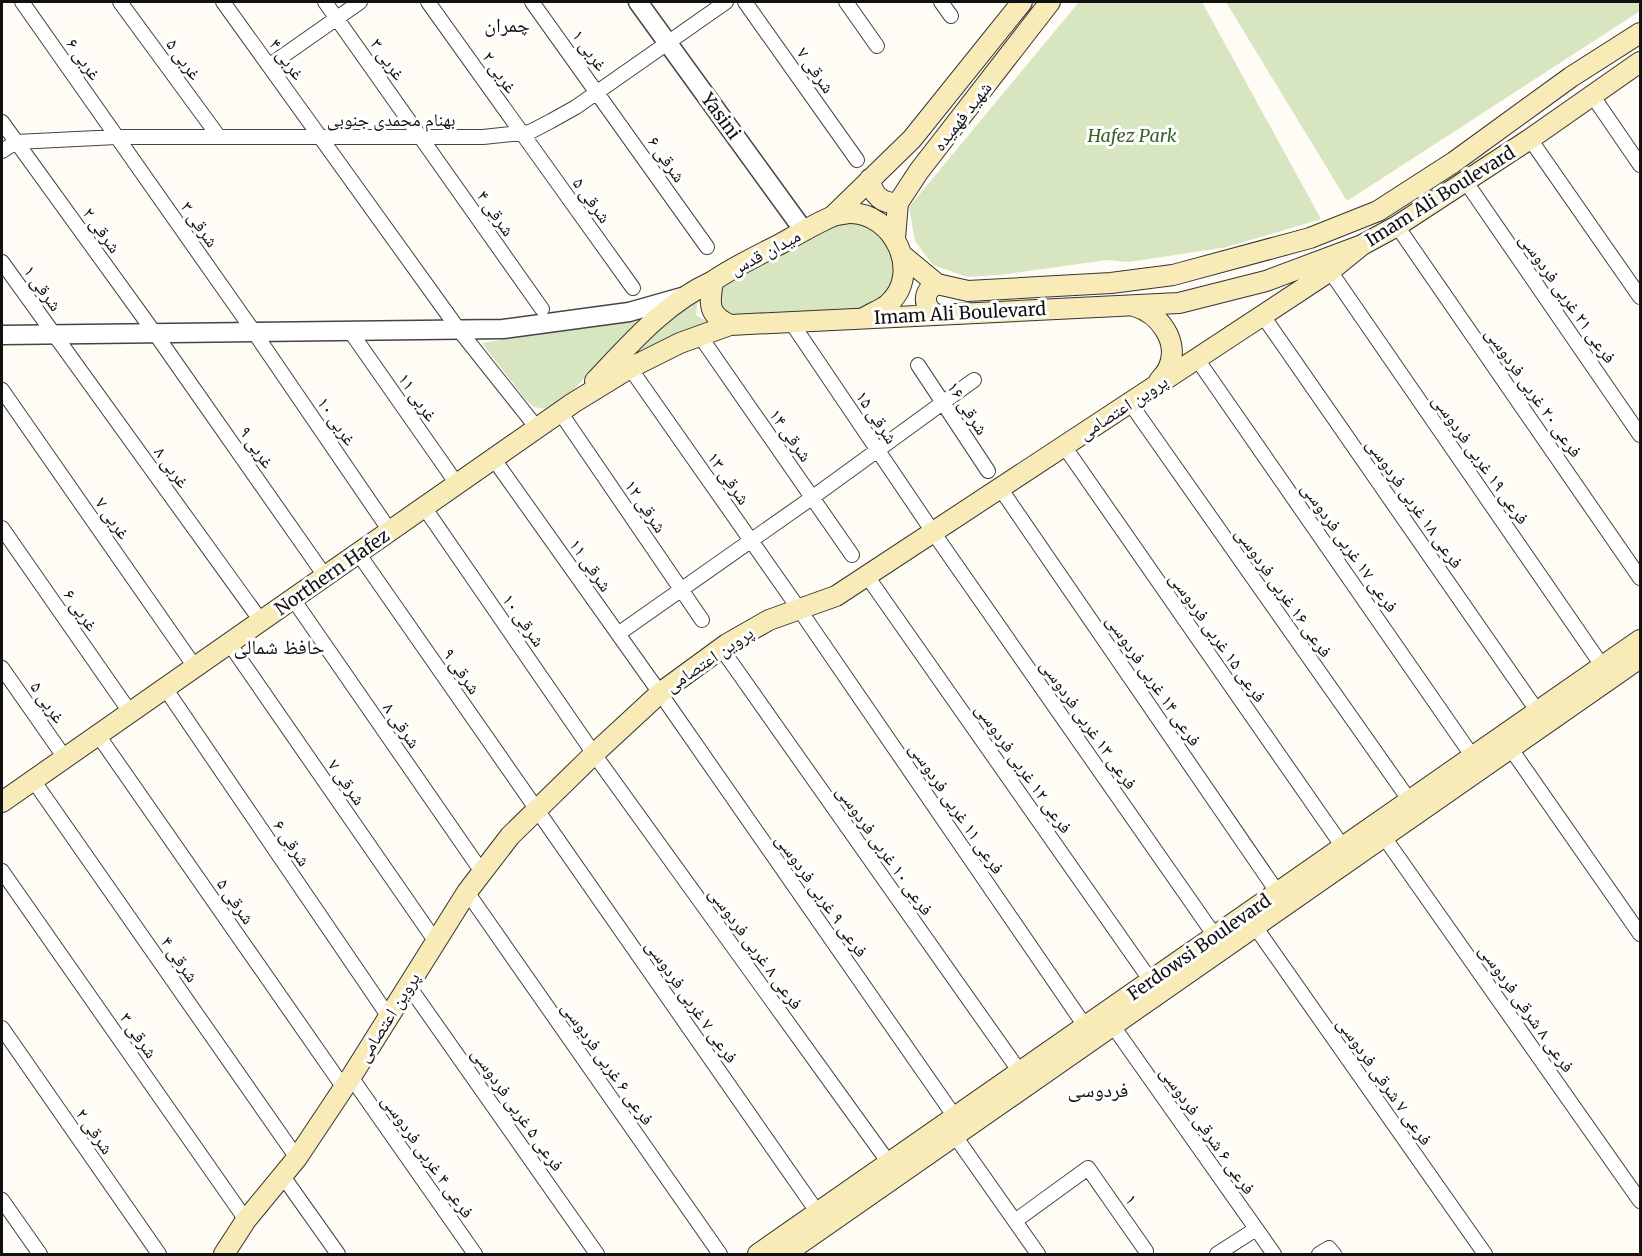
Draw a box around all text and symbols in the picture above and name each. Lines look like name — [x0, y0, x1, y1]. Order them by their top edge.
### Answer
district label: چمران — [484, 12, 530, 37]
street label: ۱ غربی — [567, 25, 613, 75]
street label: ۶ غربی — [61, 34, 107, 84]
street label: ۵ غربی — [161, 34, 207, 84]
street label: ۴ غربی — [264, 34, 310, 84]
street label: ۳ غربی — [365, 34, 411, 84]
street label: ۷ شرقی — [792, 42, 840, 98]
street label: ۲ غربی — [477, 47, 523, 97]
street label: شهید فهمیده — [928, 77, 996, 155]
street label: Yasini — [696, 87, 746, 144]
street label: بهنام محمدی جنوبی — [327, 108, 455, 132]
park label: Hafez Park — [1086, 124, 1177, 147]
street label: ۶ شرقی — [643, 131, 691, 187]
street label: Imam Ali Boulevard — [1361, 141, 1519, 251]
street label: ۵ شرقی — [568, 172, 616, 228]
street label: ۴ شرقی — [472, 185, 520, 241]
street label: ۳ شرقی — [176, 196, 224, 252]
street label: ۲ شرقی — [78, 202, 126, 258]
street label: میدان قدس — [726, 224, 804, 280]
street label: فرعی ۲۱ غربی فردوسی — [1514, 228, 1622, 368]
street label: ۱ شرقی — [19, 260, 67, 316]
street label: Imam Ali Boulevard — [873, 297, 1047, 329]
street label: فرعی ۲۰ غربی فردوسی — [1480, 322, 1588, 462]
street label: ۱۱ غربی — [393, 368, 443, 426]
street label: پروین اعتصامی — [1074, 370, 1172, 444]
street label: ۱۶ شرقی — [942, 377, 994, 439]
street label: ۱۵ شرقی — [851, 386, 903, 448]
street label: فرعی ۱۹ غربی فردوسی — [1427, 389, 1535, 529]
street label: ۱۰ غربی — [312, 392, 362, 450]
street label: ۱۴ شرقی — [765, 404, 817, 466]
street label: ۹ غربی — [234, 422, 280, 472]
street label: فرعی ۱۸ غربی فردوسی — [1361, 433, 1469, 573]
street label: ۸ غربی — [149, 442, 195, 492]
street label: ۱۳ شرقی — [703, 447, 755, 509]
street label: ۱۲ شرقی — [620, 475, 672, 537]
street label: فرعی ۱۷ غربی فردوسی — [1296, 477, 1404, 617]
street label: ۷ غربی — [90, 493, 136, 543]
street label: فرعی ۱۶ غربی فردوسی — [1230, 522, 1338, 662]
street label: Northern Hafez — [270, 524, 394, 620]
street label: ۱۱ شرقی — [565, 534, 617, 596]
street label: فرعی ۱۵ غربی فردوسی — [1164, 567, 1272, 707]
street label: ۶ غربی — [58, 585, 104, 635]
street label: شرقی ۱۰ — [498, 589, 550, 651]
street label: فرعی ۱۴ غربی فردوسی — [1101, 610, 1207, 750]
street label: پروین اعتصامی — [660, 621, 758, 697]
district label: حافظ شمالی — [234, 634, 325, 659]
street label: شرقی ۹ — [438, 643, 486, 699]
street label: فرعی ۱۳ غربی فردوسی — [1035, 654, 1143, 794]
street label: ۵ غربی — [25, 677, 71, 727]
street label: ۸ شرقی — [378, 697, 426, 753]
street label: فرعی ۱۲ غربی فردوسی — [970, 698, 1078, 838]
street label: فرعی ۱۱ غربی فردوسی — [904, 738, 1010, 878]
street label: ۷ شرقی — [323, 754, 371, 810]
street label: فرعی ۱۰ غربی فردوسی — [831, 780, 939, 920]
street label: ۶ شرقی — [268, 815, 316, 871]
street label: فرعی ۹ غربی فردوسی — [771, 829, 873, 961]
street label: ۵ شرقی — [212, 873, 260, 929]
street label: فرعی ۸ غربی فردوسی — [704, 882, 808, 1014]
street label: Ferdowsi Boulevard — [1123, 889, 1275, 1005]
street label: ۴ شرقی — [156, 931, 204, 987]
street label: فرعی ۷ غربی فردوسی — [641, 935, 743, 1067]
street label: فرعی ۸ شرقی فردوسی — [1474, 939, 1580, 1077]
street label: پروین اعتصامی — [351, 968, 425, 1066]
street label: فرعی ۶ غربی فردوسی — [557, 997, 659, 1129]
street label: ۳ شرقی — [115, 1007, 163, 1063]
street label: فرعی ۷ شرقی فردوسی — [1332, 1012, 1438, 1150]
street label: فرعی ۵ غربی فردوسی — [467, 1043, 569, 1175]
street label: فرعی ۶ شرقی فردوسی — [1155, 1061, 1261, 1199]
district label: فردوسی — [1067, 1077, 1129, 1102]
street label: فرعی ۴ غربی فردوسی — [377, 1090, 479, 1222]
street label: ۲ شرقی — [71, 1103, 119, 1159]
street label: ۱ — [1120, 1189, 1144, 1209]

